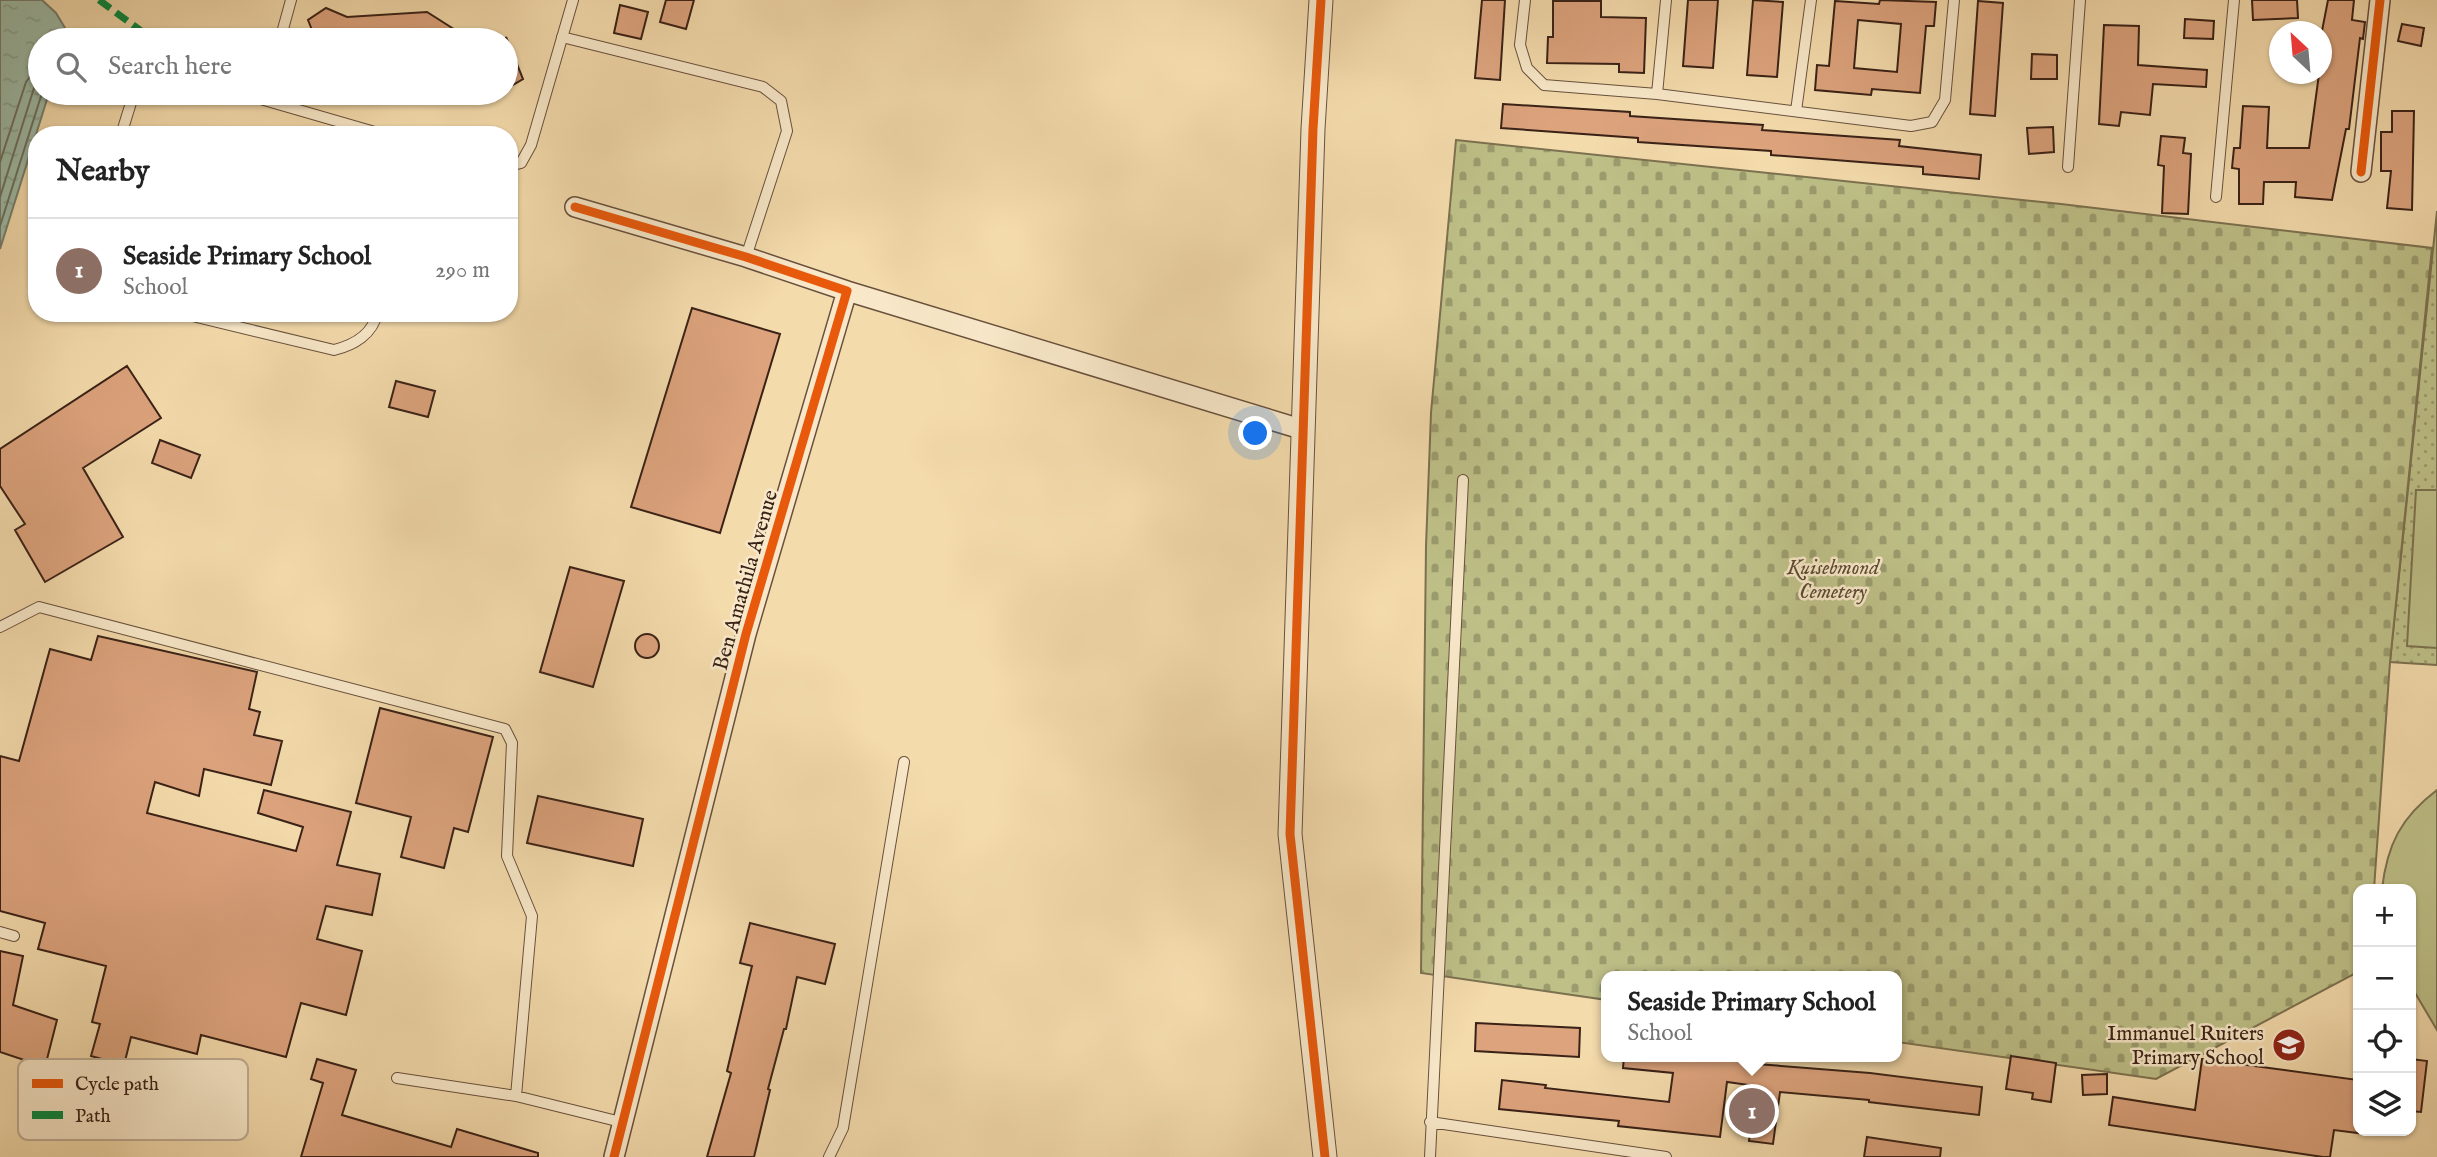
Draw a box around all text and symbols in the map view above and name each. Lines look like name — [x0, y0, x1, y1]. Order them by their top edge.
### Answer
north arrow — [2269, 21, 2332, 84]
search box — [28, 28, 518, 105]
icon: search — [52, 48, 90, 86]
text: Search here — [108, 50, 232, 83]
text: Nearby — [56, 153, 149, 191]
text: Seaside Primary School — [123, 240, 371, 273]
text: 1 — [75, 256, 83, 285]
text: 290 m — [435, 256, 490, 285]
text: School — [123, 273, 188, 302]
your location — [1238, 416, 1272, 450]
street label: Ben Amathila Avenue — [708, 487, 785, 674]
park label: Kuisebmond Cemetery — [1786, 555, 1881, 606]
map controls — [2353, 884, 2416, 1136]
button: + — [2353, 884, 2416, 947]
button: − — [2353, 947, 2416, 1010]
popup — [1601, 971, 1902, 1062]
text: Seaside Primary School — [1627, 986, 1876, 1019]
button: locate — [2353, 1010, 2416, 1073]
text: School — [1627, 1019, 1692, 1048]
place label: Immanuel Ruiters Primary School — [2107, 1021, 2264, 1072]
school or university icon: Immanuel Ruiters Primary School — [2270, 1026, 2308, 1064]
legend — [18, 1059, 248, 1140]
text: Cycle path — [75, 1073, 159, 1097]
button: layers — [2353, 1073, 2416, 1136]
pin: 1 — [1729, 1085, 1775, 1137]
text: Path — [75, 1105, 111, 1129]

